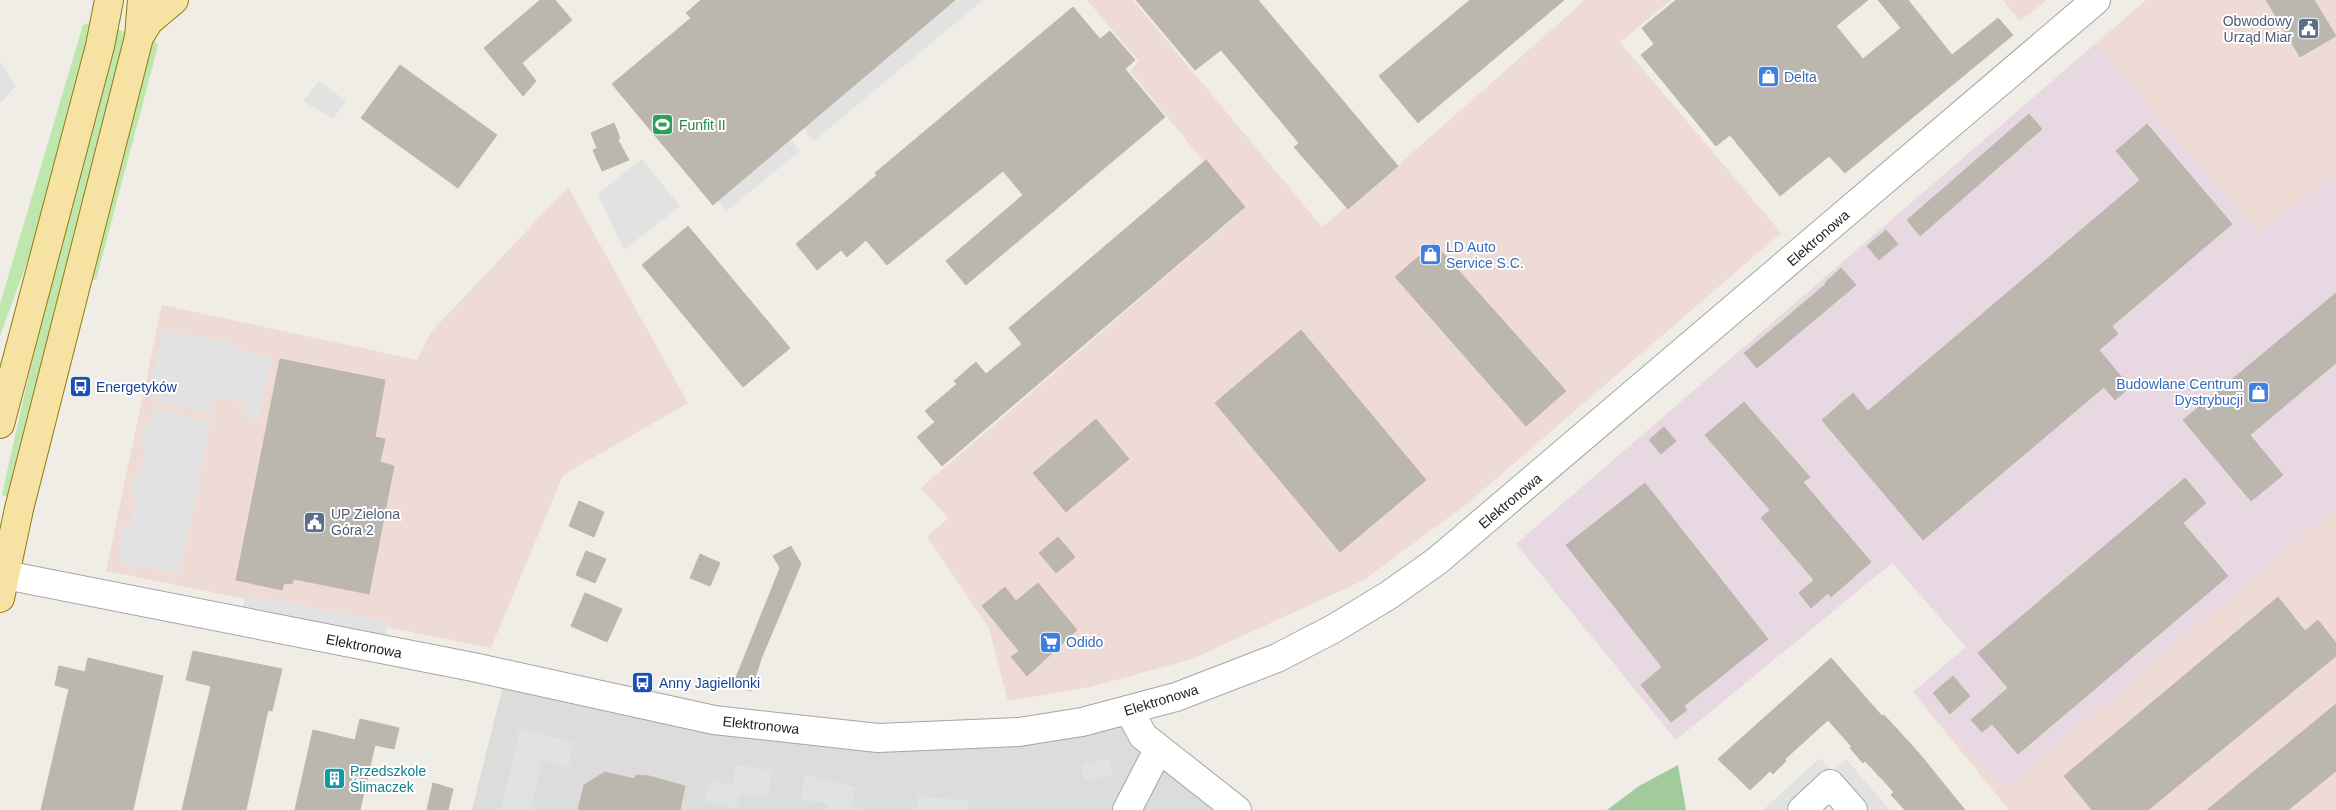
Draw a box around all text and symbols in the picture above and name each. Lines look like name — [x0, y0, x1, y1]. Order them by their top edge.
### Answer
place label: Obwodowy Urząd Miar — [2223, 13, 2292, 45]
public building icon: Obwodowy Urząd Miar — [2296, 17, 2320, 41]
shop icon: Delta — [1756, 65, 1780, 89]
place label: Delta — [1784, 69, 1817, 85]
sports icon: Funfit II — [651, 113, 675, 137]
place label: Funfit II — [679, 117, 726, 133]
street label: Elektronowa — [1784, 207, 1852, 269]
place label: LD Auto Service S.C. — [1446, 239, 1524, 271]
shop icon: LD Auto Service S.C. — [1418, 243, 1442, 267]
bus stop icon: Energetyków — [68, 375, 92, 399]
place label: Budowlane Centrum Dystrybucji — [2116, 376, 2243, 408]
place label: Energetyków — [96, 379, 178, 395]
shop icon: Budowlane Centrum Dystrybucji — [2247, 380, 2271, 404]
street label: Elektronowa — [1475, 470, 1545, 532]
place label: UP Zielona Góra 2 — [331, 506, 400, 538]
public building icon: UP Zielona Góra 2 — [303, 510, 327, 534]
supermarket icon: Odido — [1038, 630, 1062, 654]
street label: Elektronowa — [325, 631, 404, 661]
place label: Odido — [1066, 634, 1104, 650]
bus stop icon: Anny Jagiellonki — [631, 671, 655, 695]
place label: Anny Jagiellonki — [659, 675, 760, 691]
street label: Elektronowa — [1122, 681, 1200, 719]
street label: Elektronowa — [722, 713, 800, 737]
place label: Przedszkole Ślimaczek — [350, 763, 426, 795]
building icon: Przedszkole Ślimaczek — [322, 767, 346, 791]

